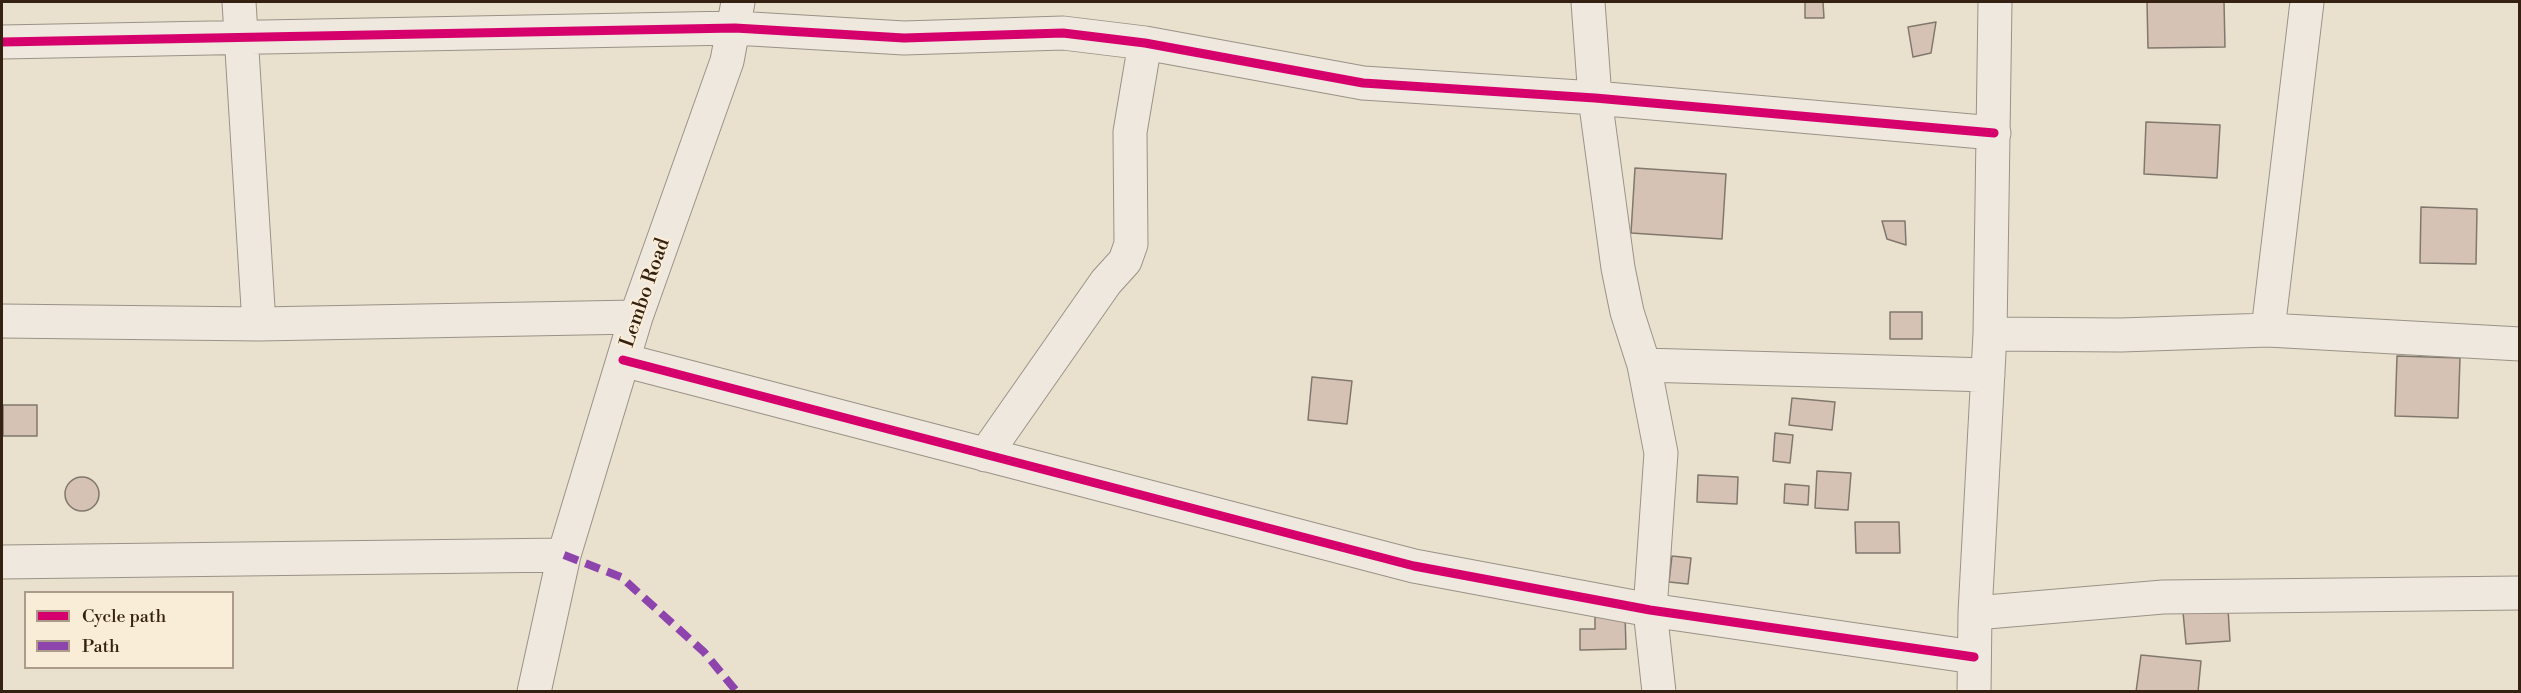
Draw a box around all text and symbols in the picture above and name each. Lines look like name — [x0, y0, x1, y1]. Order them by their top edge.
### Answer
street label: Lembo Road — [616, 235, 676, 351]
legend — [24, 591, 234, 669]
text: Cycle path — [82, 605, 166, 628]
text: Path — [82, 635, 120, 658]

